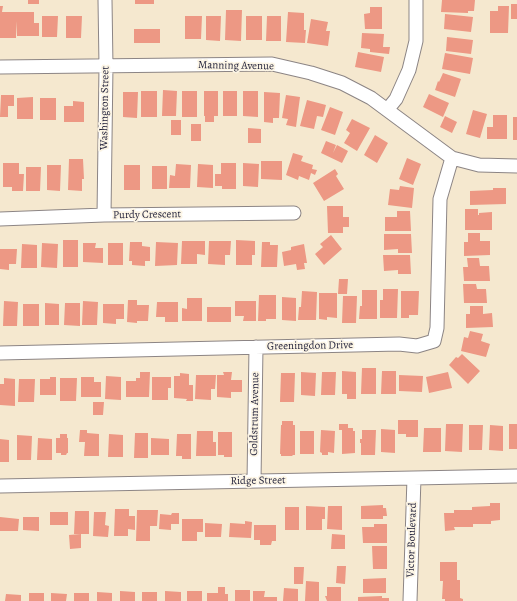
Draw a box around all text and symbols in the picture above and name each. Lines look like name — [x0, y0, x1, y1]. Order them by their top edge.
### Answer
street label: Manning Avenue — [198, 59, 274, 73]
street label: Washington Street — [98, 66, 112, 150]
street label: Purdy Crescent — [113, 208, 181, 222]
street label: Greeningdon Drive — [267, 339, 353, 353]
street label: Goldstrum Avenue — [248, 372, 262, 456]
street label: Ridge Street — [230, 474, 286, 488]
street label: Victor Boulevard — [404, 502, 420, 578]

